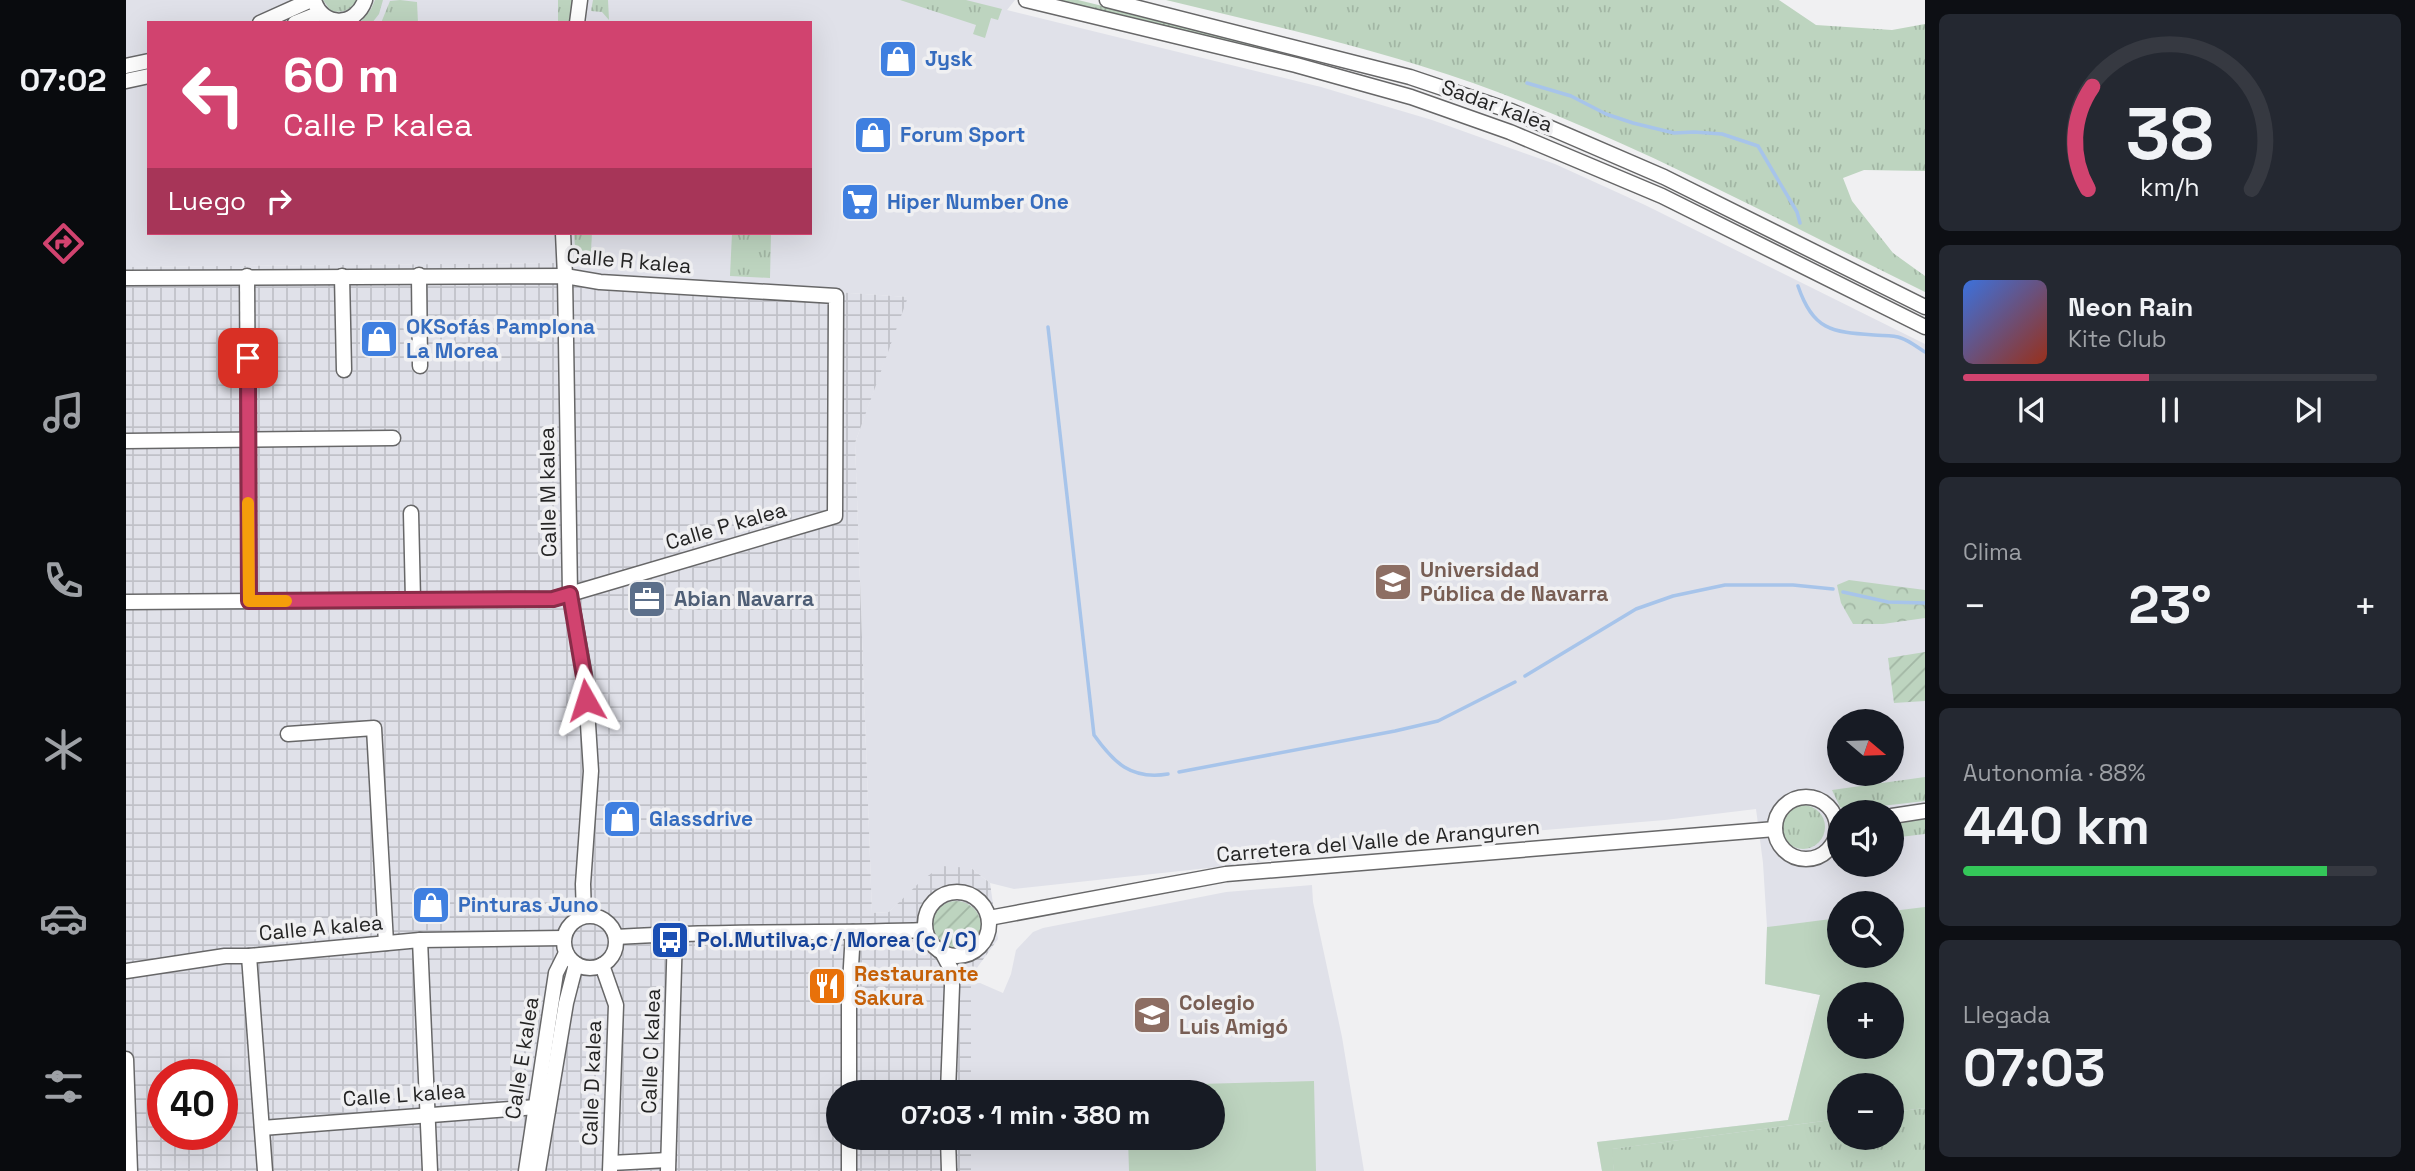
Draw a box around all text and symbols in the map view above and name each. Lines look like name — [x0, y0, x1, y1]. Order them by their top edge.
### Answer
shop icon: Jysk — [877, 38, 919, 80]
text: 60 m — [283, 44, 399, 106]
place label: Jysk — [925, 45, 973, 72]
icon: left — [168, 49, 259, 140]
text: 07:02 — [19, 60, 107, 100]
street label: Sadar kalea — [1438, 73, 1556, 138]
text: 38 — [2126, 87, 2214, 180]
text: Calle P kalea — [283, 105, 473, 145]
shop icon: Forum Sport — [852, 114, 894, 156]
place label: Forum Sport — [900, 121, 1025, 148]
text: km/h — [2140, 171, 2200, 203]
supermarket icon: Hiper Number One — [839, 181, 881, 223]
icon: right — [260, 182, 298, 220]
text: Luego — [168, 184, 246, 218]
place label: Hiper Number One — [887, 188, 1069, 215]
icon: directions — [39, 219, 88, 268]
street label: Calle R kalea — [566, 242, 693, 279]
text: Neon Rain — [2068, 290, 2193, 324]
place label: OKSofás Pamplona La Morea — [406, 313, 595, 364]
shop icon: OKSofás Pamplona La Morea — [358, 318, 400, 360]
text: Kite Club — [2068, 324, 2167, 354]
pin — [218, 328, 278, 388]
icon: arrive — [229, 339, 267, 377]
icon: music — [39, 388, 88, 437]
icon: previous — [2013, 391, 2051, 429]
icon: pause — [2151, 391, 2189, 429]
icon: next — [2289, 391, 2327, 429]
street label: Calle M kalea — [533, 427, 562, 557]
street label: Calle P kalea — [662, 495, 789, 556]
text: Clima — [1963, 537, 2022, 567]
icon: phone — [39, 556, 88, 605]
place label: Universidad Pública de Navarra — [1420, 556, 1608, 607]
school or university icon: Universidad Pública de Navarra — [1372, 561, 1414, 603]
text: 23° — [2129, 572, 2212, 638]
office icon: Abian Navarra — [626, 578, 668, 620]
text: − — [1963, 582, 1987, 630]
text: + — [2353, 582, 2377, 630]
place label: Abian Navarra — [674, 585, 814, 612]
position arrow — [549, 663, 623, 737]
north arrow — [1827, 709, 1904, 786]
map controls — [1827, 709, 1904, 1150]
icon: climate — [39, 725, 88, 774]
text: Autonomía · 88% — [1963, 758, 2145, 788]
text: 440 km — [1963, 793, 2150, 859]
shop icon: Glassdrive — [601, 798, 643, 840]
button: sound — [1827, 800, 1904, 877]
place label: Glassdrive — [649, 805, 753, 832]
street label: Carretera del Valle de Aranguren — [1215, 813, 1541, 868]
shop icon: Pinturas Juno — [410, 884, 452, 926]
place label: Pinturas Juno — [458, 891, 599, 918]
button: search — [1827, 891, 1904, 968]
icon: car — [39, 894, 88, 943]
street label: Calle A kalea — [258, 909, 384, 946]
bus stop icon: Pol.Mutilva,c / Morea (c / C) — [649, 919, 691, 961]
place label: Pol.Mutilva,c / Morea (c / C) — [697, 926, 977, 953]
place label: Restaurante Sakura — [854, 960, 979, 1011]
restaurant icon: Restaurante Sakura — [806, 965, 848, 1007]
button: + — [1827, 982, 1904, 1059]
street label: Calle C kalea — [635, 988, 666, 1114]
place label: Colegio Luis Amigó — [1179, 989, 1288, 1040]
school or university icon: Colegio Luis Amigó — [1131, 994, 1173, 1036]
street label: Calle E kalea — [498, 995, 545, 1121]
text: Llegada — [1963, 1000, 2051, 1030]
street label: Calle D kalea — [576, 1020, 607, 1146]
text: 07:03 — [1963, 1035, 2105, 1101]
speed limit sign: 40 — [147, 1059, 238, 1150]
icon: filters — [39, 1062, 88, 1111]
button: − — [1827, 1073, 1904, 1150]
street label: Calle L kalea — [342, 1077, 466, 1112]
text: 07:03 · 1 min · 380 m — [901, 1098, 1150, 1132]

